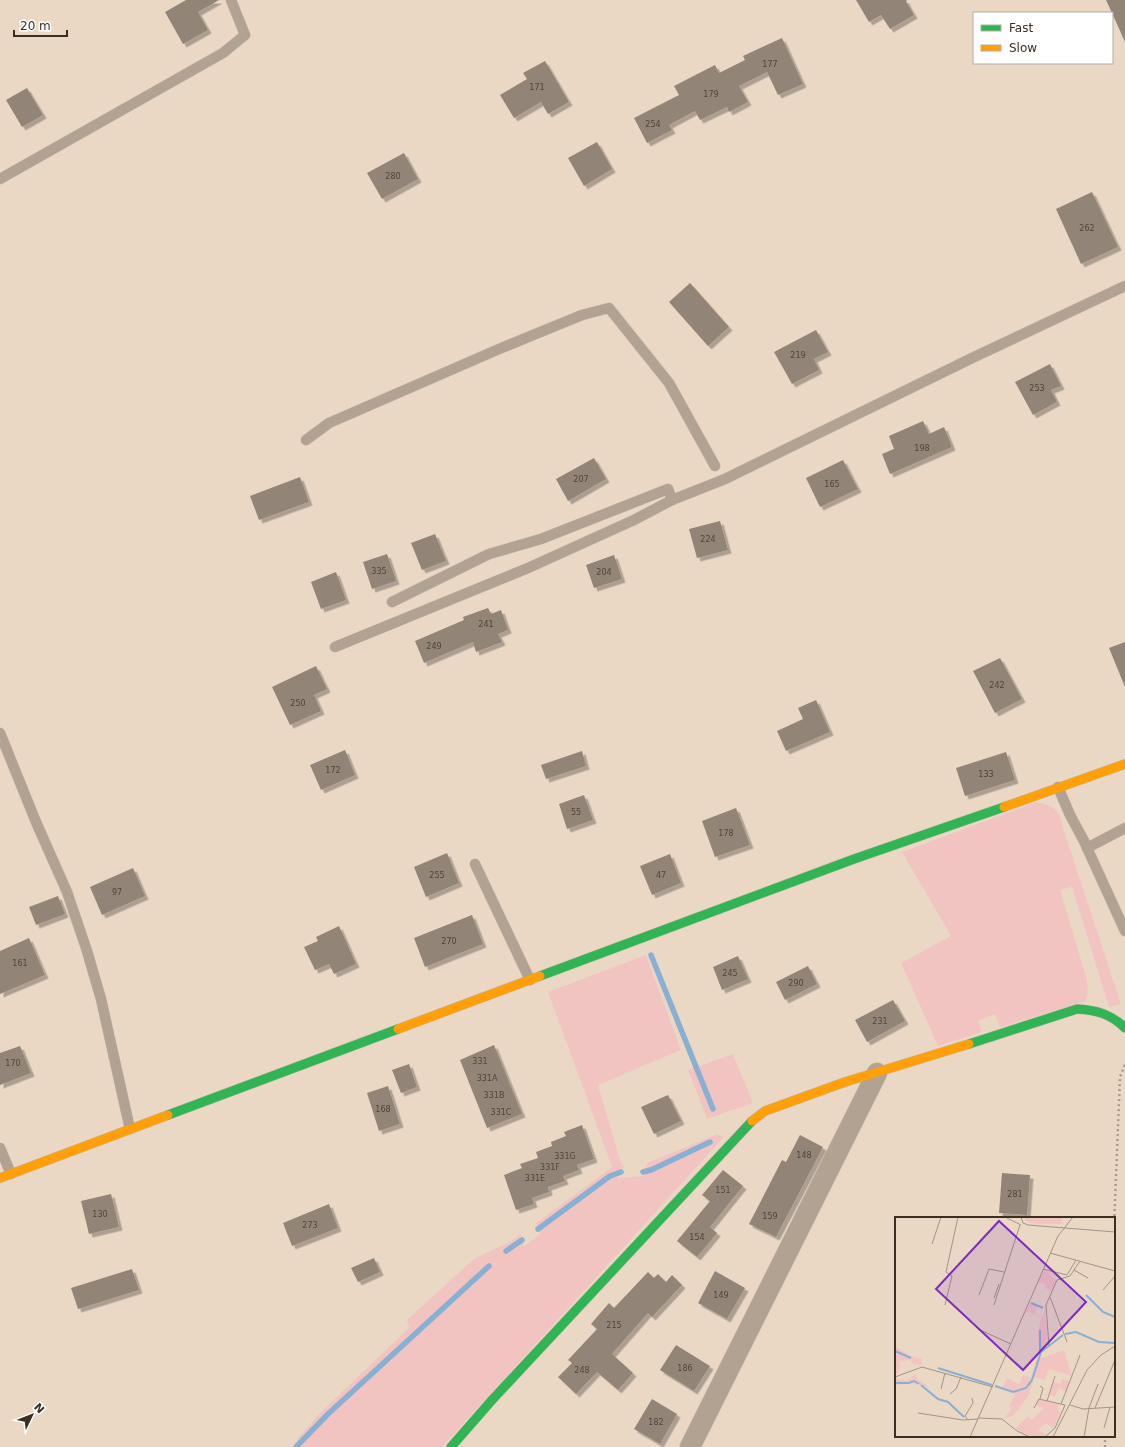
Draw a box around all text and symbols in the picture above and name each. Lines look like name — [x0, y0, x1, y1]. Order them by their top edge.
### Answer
scale bar — [14, 12, 67, 38]
legend — [973, 12, 1113, 64]
text: 20 m — [20, 19, 51, 33]
text: Fast — [1009, 21, 1033, 35]
text: Slow — [1009, 41, 1037, 55]
house number: 177 — [762, 60, 778, 69]
house number: 171 — [529, 83, 545, 92]
house number: 179 — [703, 90, 719, 99]
house number: 254 — [645, 120, 661, 129]
house number: 280 — [385, 172, 401, 181]
house number: 262 — [1079, 224, 1095, 233]
house number: 219 — [790, 351, 806, 360]
house number: 253 — [1029, 384, 1045, 393]
house number: 198 — [914, 444, 930, 453]
house number: 207 — [573, 475, 589, 484]
house number: 165 — [824, 480, 840, 489]
house number: 224 — [700, 535, 716, 544]
house number: 335 — [371, 567, 387, 576]
house number: 204 — [596, 568, 612, 577]
house number: 241 — [478, 620, 494, 629]
house number: 249 — [426, 642, 442, 651]
house number: 242 — [989, 681, 1005, 690]
house number: 250 — [290, 699, 306, 708]
house number: 172 — [325, 766, 341, 775]
house number: 133 — [978, 770, 994, 779]
house number: 55 — [571, 808, 581, 817]
house number: 178 — [718, 829, 734, 838]
house number: 255 — [429, 871, 445, 880]
house number: 47 — [656, 871, 666, 880]
house number: 97 — [112, 888, 122, 897]
house number: 270 — [441, 937, 457, 946]
house number: 161 — [12, 959, 28, 968]
house number: 245 — [722, 969, 738, 978]
house number: 290 — [788, 979, 804, 988]
house number: 231 — [872, 1017, 888, 1026]
house number: 331 — [472, 1057, 488, 1066]
house number: 170 — [5, 1059, 21, 1068]
house number: 331A — [477, 1074, 498, 1083]
house number: 331B — [484, 1091, 504, 1100]
house number: 168 — [375, 1105, 391, 1114]
house number: 331C — [491, 1108, 512, 1117]
house number: 148 — [796, 1151, 812, 1160]
house number: 331G — [554, 1152, 576, 1161]
house number: 331F — [540, 1163, 560, 1172]
house number: 331E — [525, 1174, 545, 1183]
house number: 151 — [715, 1186, 731, 1195]
house number: 281 — [1007, 1190, 1023, 1199]
house number: 130 — [92, 1210, 108, 1219]
house number: 159 — [762, 1212, 778, 1221]
inset map — [895, 1217, 1115, 1437]
house number: 273 — [302, 1221, 318, 1230]
house number: 154 — [689, 1233, 705, 1242]
house number: 149 — [713, 1291, 729, 1300]
house number: 215 — [606, 1321, 622, 1330]
house number: 186 — [677, 1364, 693, 1373]
house number: 248 — [574, 1366, 590, 1375]
north arrow — [12, 1395, 52, 1435]
text: N — [31, 1401, 47, 1416]
house number: 182 — [648, 1418, 664, 1427]

